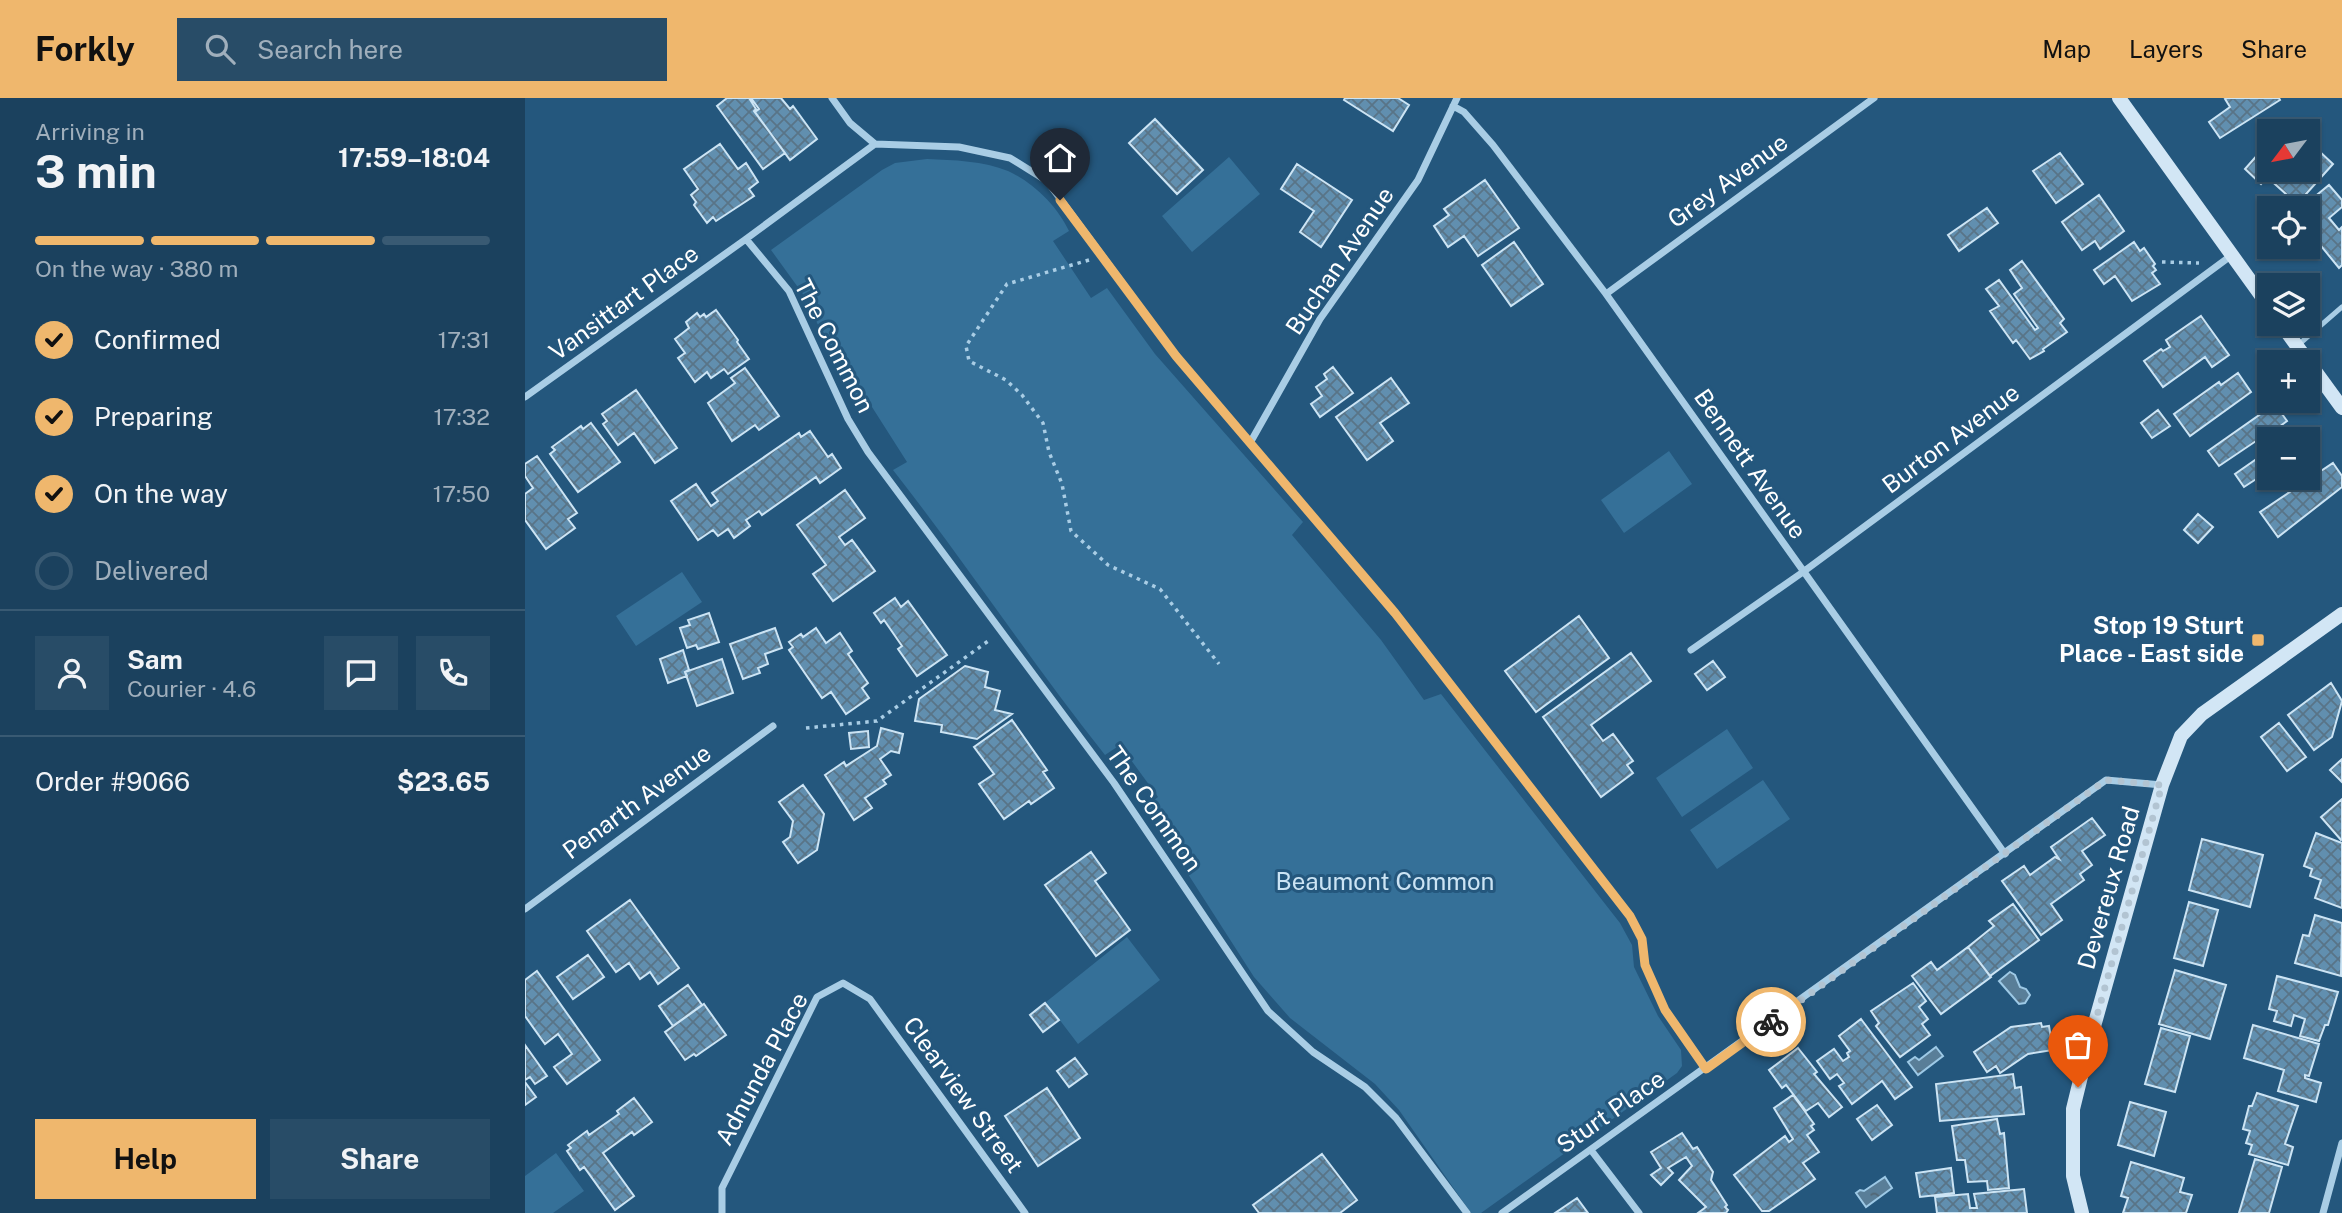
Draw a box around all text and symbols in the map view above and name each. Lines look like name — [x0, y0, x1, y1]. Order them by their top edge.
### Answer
search box — [177, 18, 667, 81]
text: Forkly — [35, 30, 135, 68]
icon: search — [201, 30, 239, 68]
text: Search here — [257, 34, 403, 65]
text: Map — [2042, 35, 2091, 63]
text: Layers — [2129, 35, 2203, 63]
text: Share — [2241, 35, 2307, 63]
text: Arriving in — [35, 118, 145, 145]
north arrow — [2257, 119, 2321, 182]
map controls — [2257, 119, 2320, 490]
street label: Grey Avenue — [1662, 127, 1793, 233]
pin — [1030, 128, 1090, 200]
icon: home — [1041, 139, 1079, 177]
text: 17:59–18:04 — [338, 142, 490, 173]
text: 3 min — [35, 144, 157, 198]
street label: Buchan Avenue — [1279, 181, 1399, 340]
button: locate — [2257, 196, 2320, 259]
street label: Vansittart Place — [543, 239, 703, 366]
text: On the way · 380 m — [35, 255, 238, 282]
button: layers — [2257, 273, 2320, 336]
street label: The Common — [789, 274, 881, 417]
icon: check — [35, 321, 73, 359]
text: Confirmed — [94, 324, 221, 355]
text: 17:31 — [438, 326, 490, 353]
button: + — [2257, 350, 2320, 413]
street label: Burton Avenue — [1877, 378, 2024, 499]
street label: Bennett Avenue — [1689, 383, 1813, 544]
icon: check — [35, 398, 73, 436]
text: Preparing — [94, 401, 213, 432]
text: 17:32 — [433, 403, 490, 430]
button: − — [2257, 427, 2320, 490]
icon: check — [35, 475, 73, 513]
text: On the way — [94, 478, 228, 509]
text: 17:50 — [433, 480, 490, 507]
text: Delivered — [94, 555, 209, 586]
place label: Stop 19 Sturt Place - East side — [2059, 611, 2244, 667]
marker: Stop 19 Sturt Place - East side — [2250, 632, 2266, 648]
button: person — [35, 636, 109, 710]
button: chat — [324, 636, 398, 710]
button: phone — [416, 636, 490, 710]
text: Sam — [127, 644, 183, 675]
text: Courier · 4.6 — [127, 675, 256, 702]
street label: Penarth Avenue — [557, 738, 716, 864]
street label: The Common — [1101, 740, 1208, 876]
text: Order #9066 — [35, 766, 190, 797]
text: $23.65 — [397, 766, 490, 797]
street label: Devereux Road — [2071, 803, 2145, 973]
park label: Beaumont Common — [1276, 867, 1494, 895]
street label: Adnunda Place — [709, 987, 813, 1150]
courier — [1736, 987, 1806, 1057]
icon: bike — [1752, 1003, 1790, 1041]
street label: Clearview Street — [898, 1011, 1030, 1178]
pin — [2048, 1015, 2108, 1087]
icon: bag — [2059, 1026, 2097, 1064]
street label: Sturt Place — [1551, 1064, 1670, 1159]
button: Help — [35, 1119, 256, 1199]
button: Share — [270, 1119, 490, 1199]

